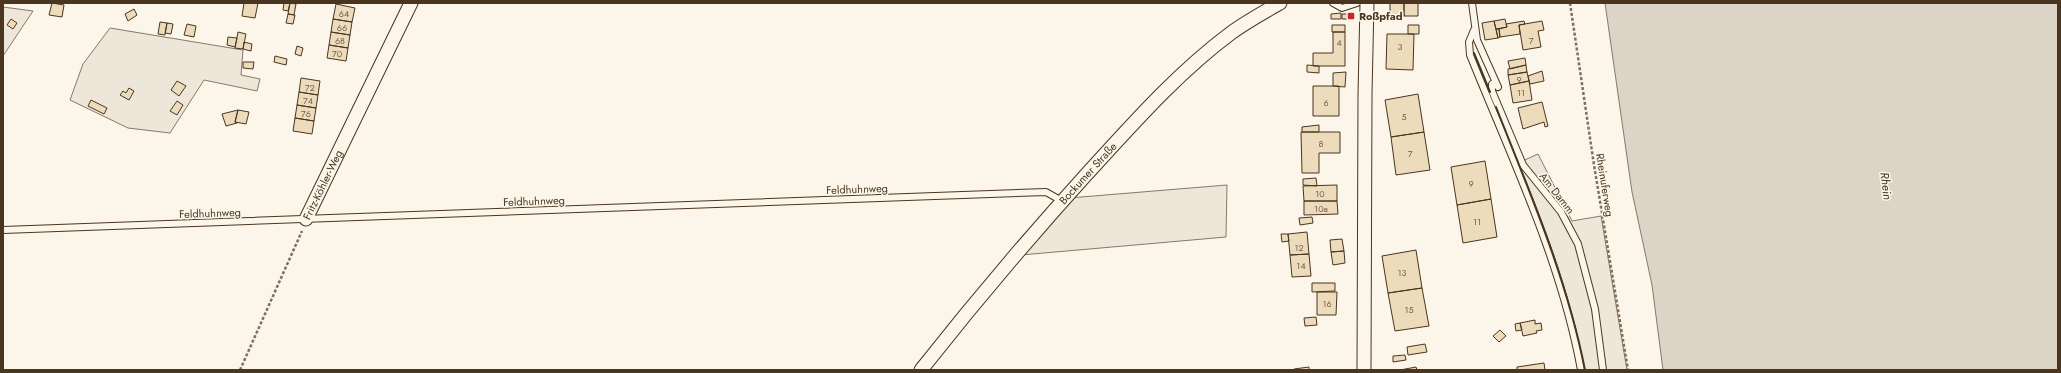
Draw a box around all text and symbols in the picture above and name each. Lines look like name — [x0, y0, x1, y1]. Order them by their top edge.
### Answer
house number: 64 — [339, 7, 349, 20]
place label: Roßpfad — [1359, 8, 1403, 24]
marker: Roßpfad — [1346, 11, 1356, 21]
house number: 66 — [337, 21, 347, 34]
house number: 68 — [335, 34, 345, 47]
house number: 7 — [1529, 34, 1534, 47]
house number: 4 — [1336, 36, 1342, 49]
house number: 3 — [1398, 40, 1403, 53]
house number: 70 — [332, 47, 343, 60]
house number: 9 — [1516, 73, 1522, 86]
house number: 72 — [305, 81, 315, 94]
house number: 11 — [1517, 86, 1525, 99]
house number: 74 — [303, 94, 313, 107]
house number: 6 — [1323, 96, 1329, 109]
house number: 76 — [301, 107, 311, 120]
house number: 5 — [1401, 110, 1407, 123]
house number: 8 — [1319, 137, 1324, 150]
street label: Bockumer Straße — [1055, 138, 1120, 208]
street label: Fritz-Köhler-Weg — [299, 147, 346, 222]
house number: 7 — [1408, 147, 1413, 160]
street label: Rheinuferweg — [1592, 152, 1618, 218]
street label: Am Damm — [1536, 169, 1578, 217]
water label: Rhein — [1875, 171, 1897, 201]
house number: 9 — [1468, 177, 1474, 190]
street label: Feldhuhnweg — [826, 180, 888, 198]
house number: 10 — [1315, 187, 1325, 200]
street label: Feldhuhnweg — [503, 192, 565, 210]
house number: 10a — [1314, 202, 1328, 215]
street label: Feldhuhnweg — [179, 204, 241, 222]
house number: 11 — [1473, 215, 1481, 228]
house number: 12 — [1294, 241, 1304, 254]
house number: 14 — [1296, 259, 1306, 272]
house number: 13 — [1398, 266, 1407, 279]
house number: 16 — [1322, 297, 1332, 310]
house number: 15 — [1404, 303, 1414, 316]

